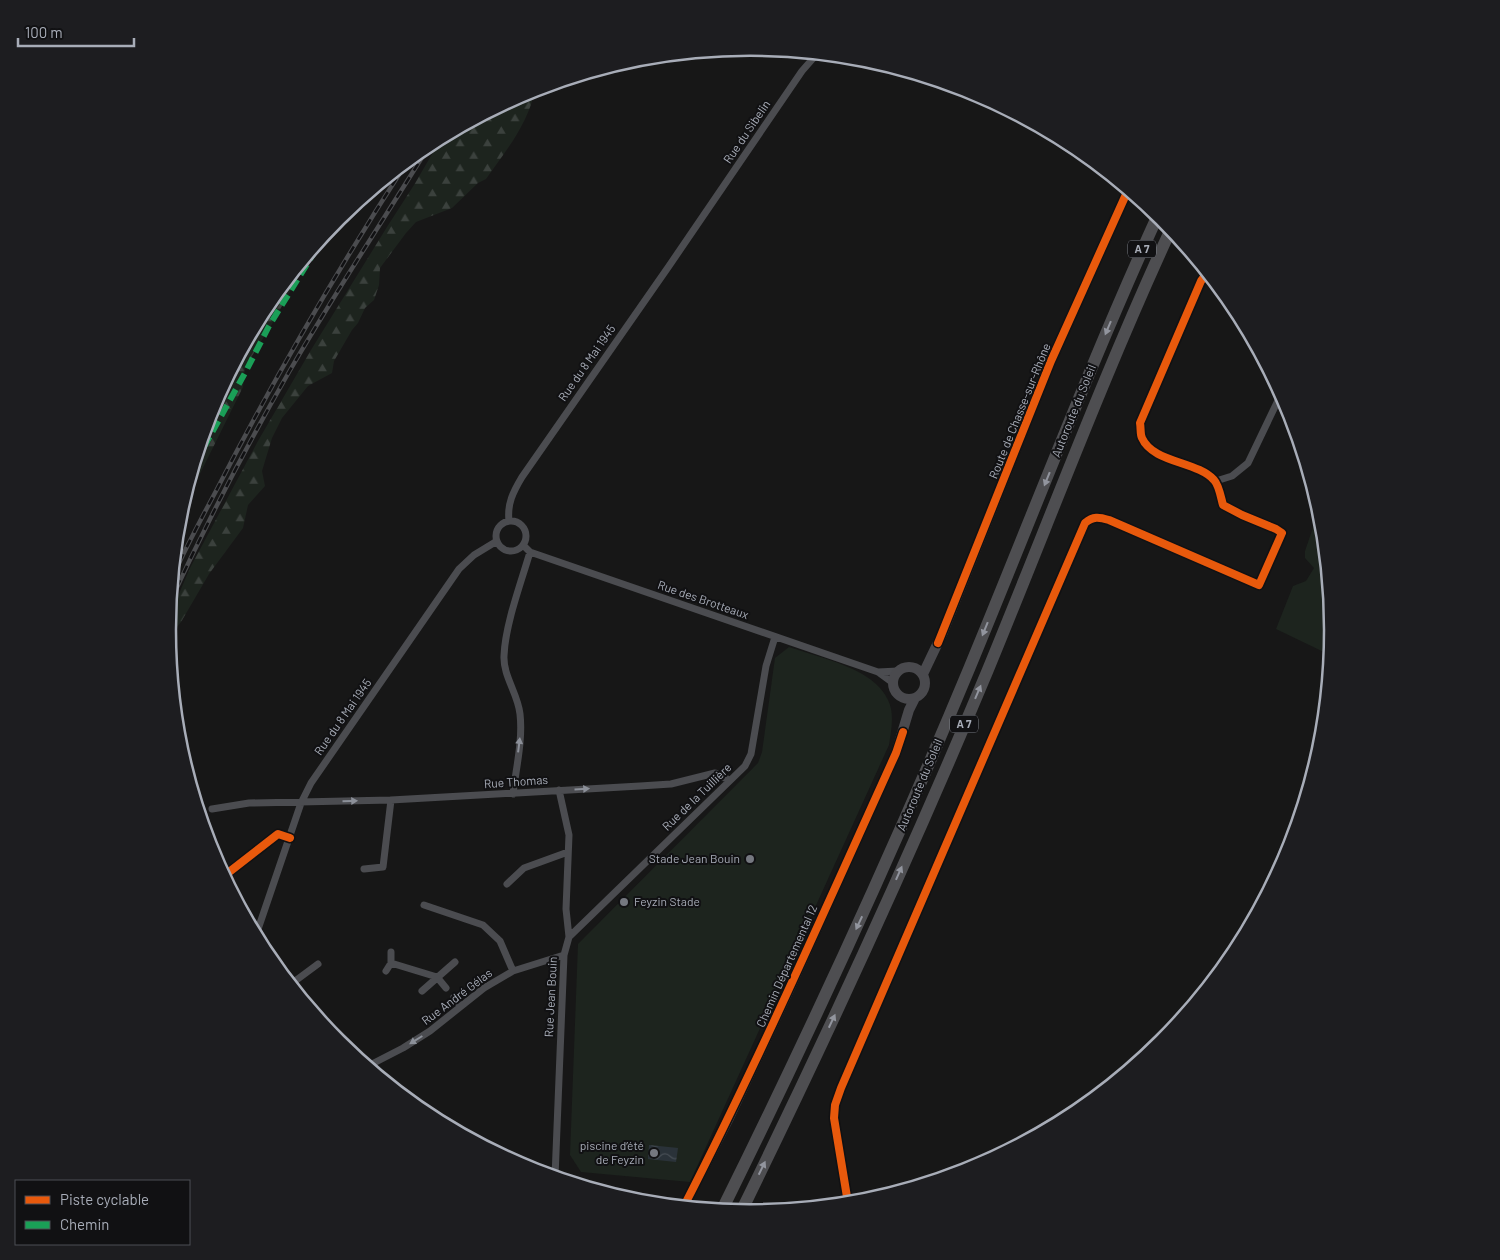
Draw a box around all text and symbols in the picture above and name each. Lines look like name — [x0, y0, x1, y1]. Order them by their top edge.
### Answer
scale bar — [18, 15, 134, 47]
text: 100 m — [25, 23, 63, 41]
street label: Rue du Sibelin — [720, 97, 772, 166]
road number: A 7 — [1128, 240, 1156, 258]
one-way arrow — [1104, 321, 1112, 335]
street label: Rue du 8 Mai 1945 — [555, 322, 618, 403]
street label: Route de Chasse-sur-Rhône — [985, 341, 1053, 481]
street label: Autoroute du Soleil — [1048, 362, 1098, 459]
one-way arrow — [1042, 472, 1050, 486]
street label: Rue des Brotteaux — [656, 577, 751, 621]
one-way arrow — [981, 622, 989, 636]
street label: Rue du 8 Mai 1945 — [311, 676, 374, 757]
one-way arrow — [974, 684, 982, 699]
road number: A 7 — [950, 716, 978, 732]
street label: Autoroute du Soleil — [893, 736, 945, 833]
one-way arrow — [515, 737, 523, 753]
street label: Rue de la Tuillière — [659, 760, 734, 833]
street label: Rue Thomas — [483, 772, 549, 790]
one-way arrow — [574, 785, 590, 793]
one-way arrow — [342, 797, 358, 805]
place label: Stade Jean Bouin — [649, 851, 740, 865]
marker: Stade Jean Bouin — [744, 853, 756, 865]
one-way arrow — [896, 866, 904, 880]
place label: Feyzin Stade — [634, 894, 700, 908]
marker: Feyzin Stade — [618, 896, 630, 908]
street label: Chemin Départemental 12 — [753, 902, 819, 1029]
one-way arrow — [854, 916, 862, 930]
street label: Rue Jean Bouin — [541, 956, 559, 1038]
street label: Rue André Gélas — [419, 965, 494, 1027]
one-way arrow — [828, 1014, 836, 1028]
one-way arrow — [410, 1035, 423, 1044]
place label: piscine d’été de Feyzin — [580, 1138, 644, 1166]
marker: piscine d’été de Feyzin — [648, 1147, 660, 1159]
one-way arrow — [758, 1161, 766, 1175]
legend — [15, 1180, 190, 1245]
text: Piste cyclable — [60, 1190, 149, 1208]
text: Chemin — [60, 1215, 109, 1233]

